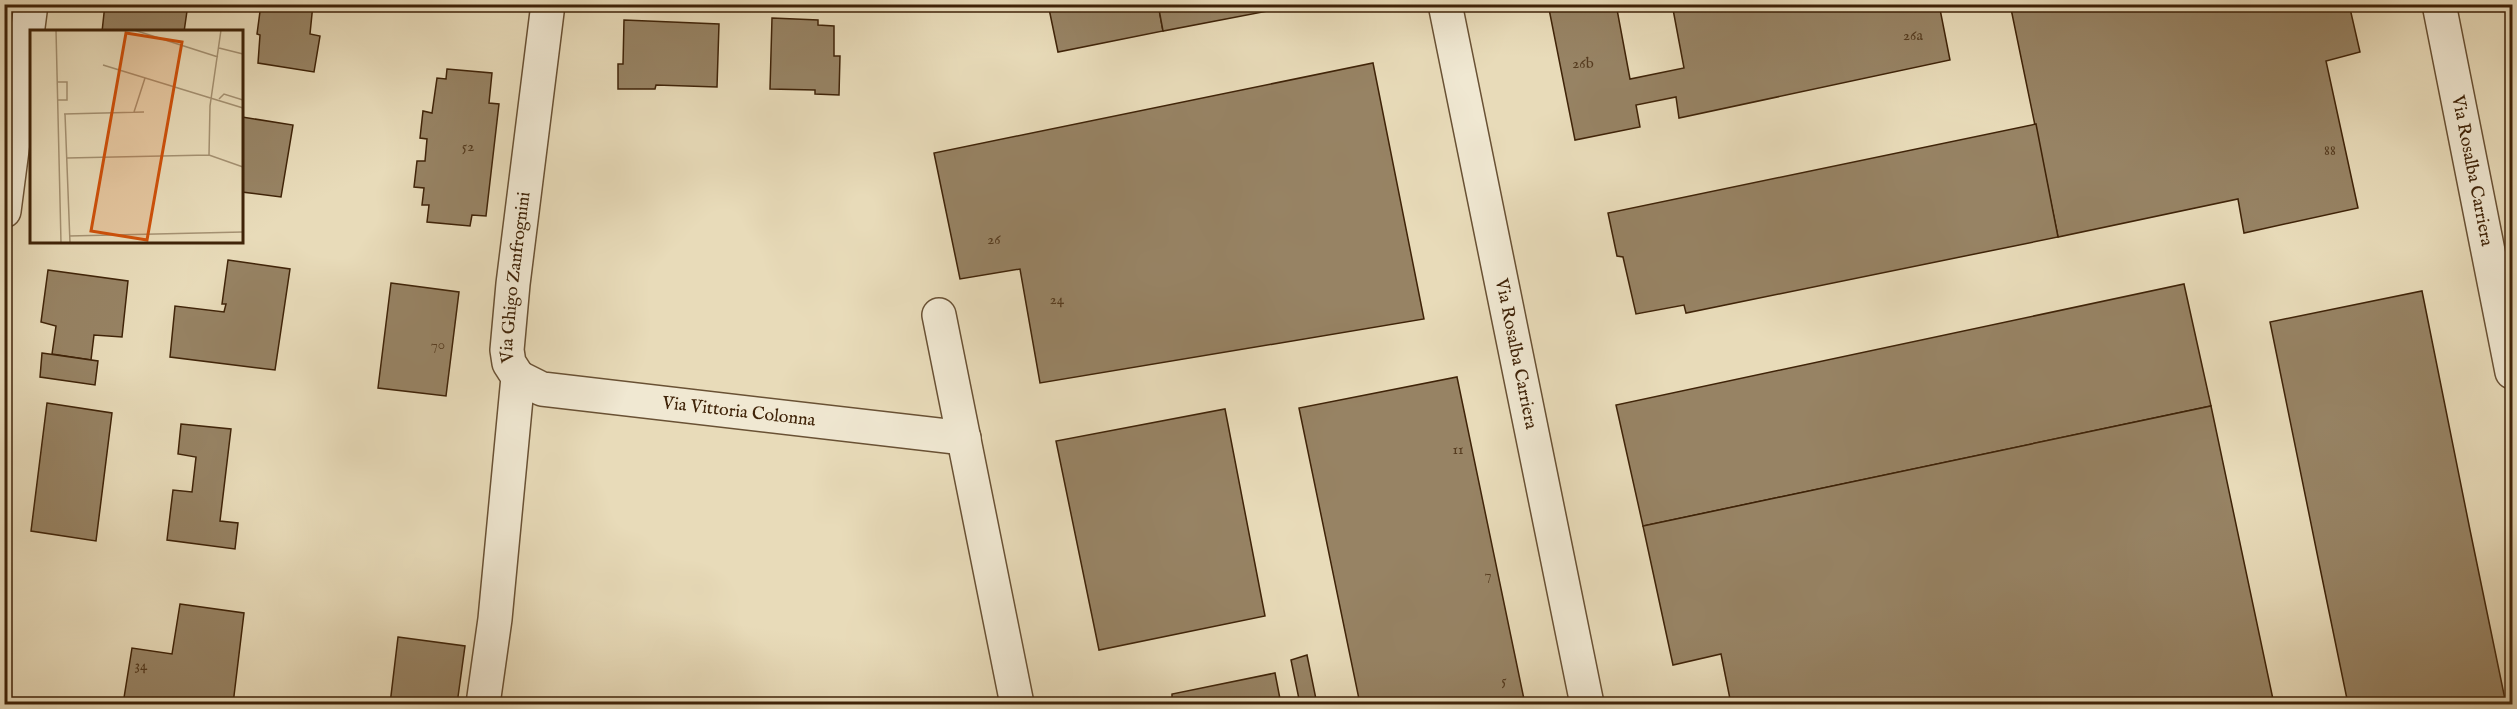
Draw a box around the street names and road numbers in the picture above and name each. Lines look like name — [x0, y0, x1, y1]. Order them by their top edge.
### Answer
street label: Via Rosalba Carriera — [2446, 92, 2498, 248]
street label: Via Ghigo Zanfrognini — [495, 190, 536, 365]
street label: Via Rosalba Carriera — [1489, 275, 1543, 432]
street label: Via Vittoria Colonna — [660, 391, 817, 432]

